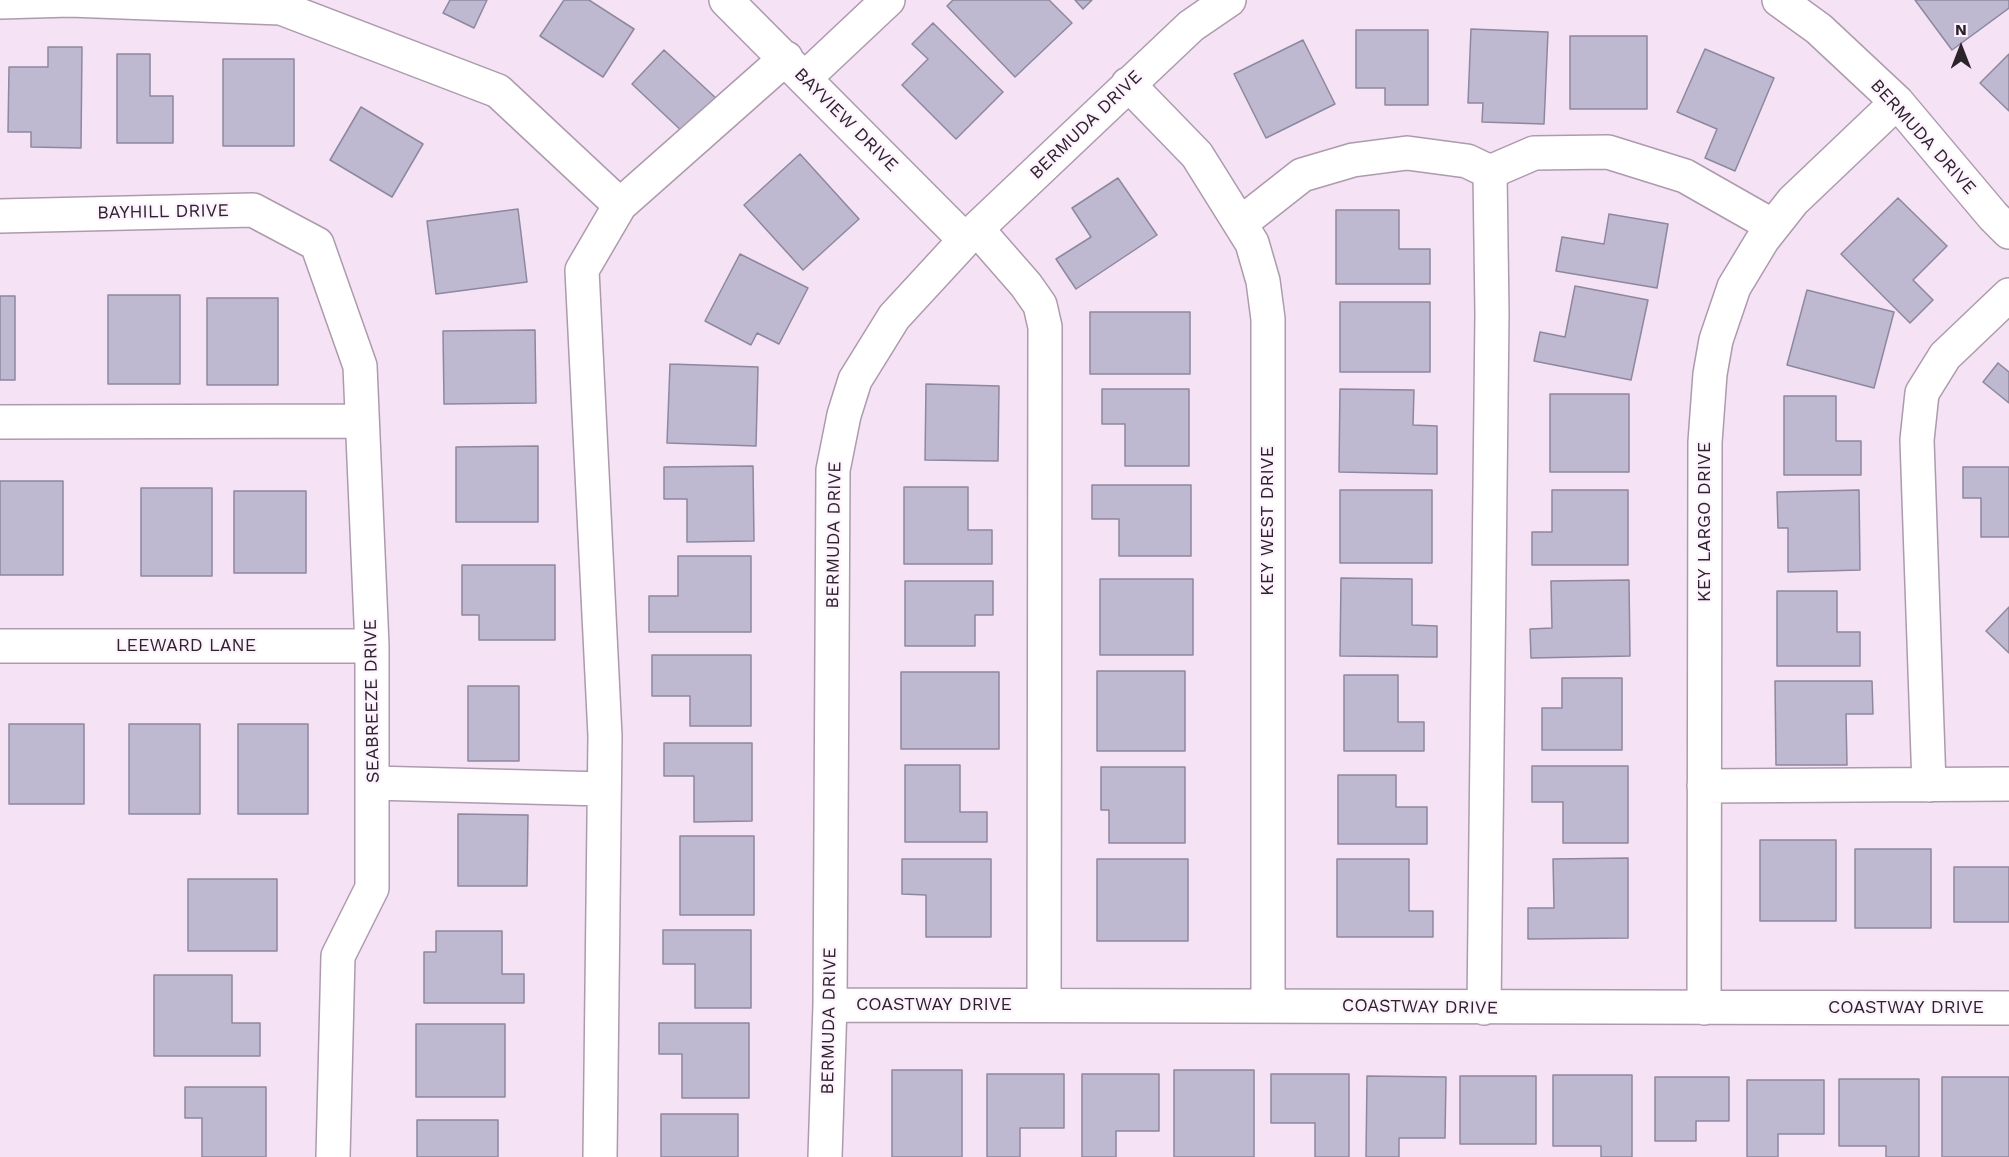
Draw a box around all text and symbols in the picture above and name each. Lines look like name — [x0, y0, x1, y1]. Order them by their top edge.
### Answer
north arrow — [1931, 18, 1991, 78]
text: N — [1955, 20, 1967, 39]
street label: BAYVIEW DRIVE — [790, 64, 902, 176]
street label: BERMUDA DRIVE — [1026, 66, 1146, 184]
street label: BERMUDA DRIVE — [1866, 75, 1980, 199]
street label: BAYHILL DRIVE — [97, 200, 229, 224]
street label: KEY LARGO DRIVE — [1694, 442, 1716, 602]
street label: KEY WEST DRIVE — [1257, 446, 1279, 596]
street label: BERMUDA DRIVE — [822, 461, 846, 609]
street label: SEABREEZE DRIVE — [360, 619, 384, 783]
street label: LEEWARD LANE — [116, 635, 256, 657]
street label: BERMUDA DRIVE — [817, 947, 841, 1095]
street label: COASTWAY DRIVE — [856, 994, 1012, 1016]
street label: COASTWAY DRIVE — [1342, 995, 1498, 1019]
street label: COASTWAY DRIVE — [1828, 997, 1984, 1019]

